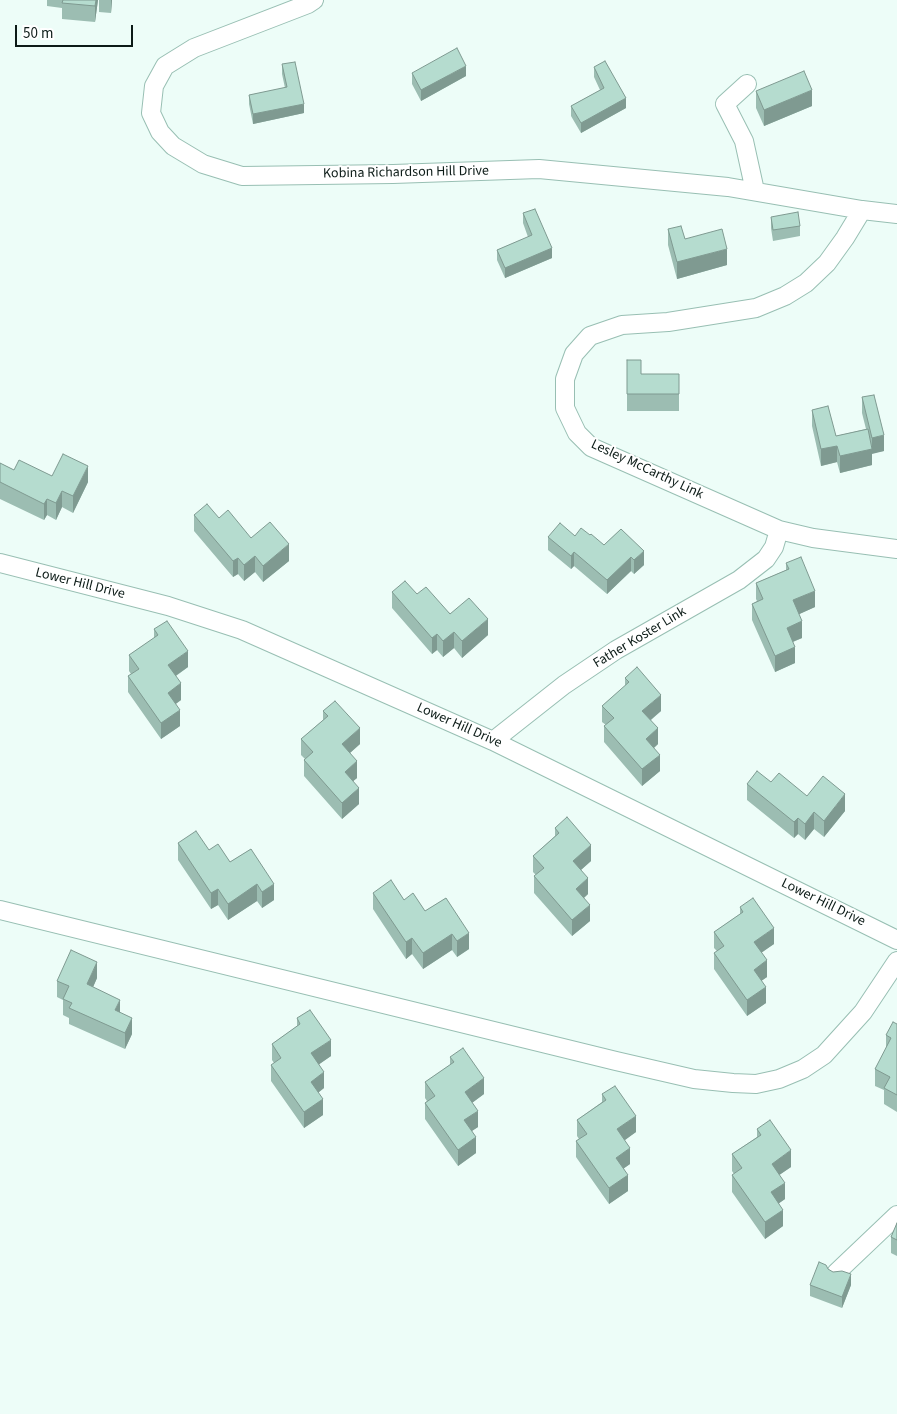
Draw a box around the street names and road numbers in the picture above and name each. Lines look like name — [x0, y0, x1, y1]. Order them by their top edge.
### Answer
street label: Kobina Richardson Hill Drive — [323, 163, 489, 183]
street label: Lesley McCarthy Link — [588, 437, 706, 503]
street label: Lower Hill Drive — [34, 565, 126, 603]
street label: Father Koster Link — [591, 604, 689, 672]
street label: Lower Hill Drive — [414, 700, 504, 752]
street label: Lower Hill Drive — [778, 875, 868, 931]

